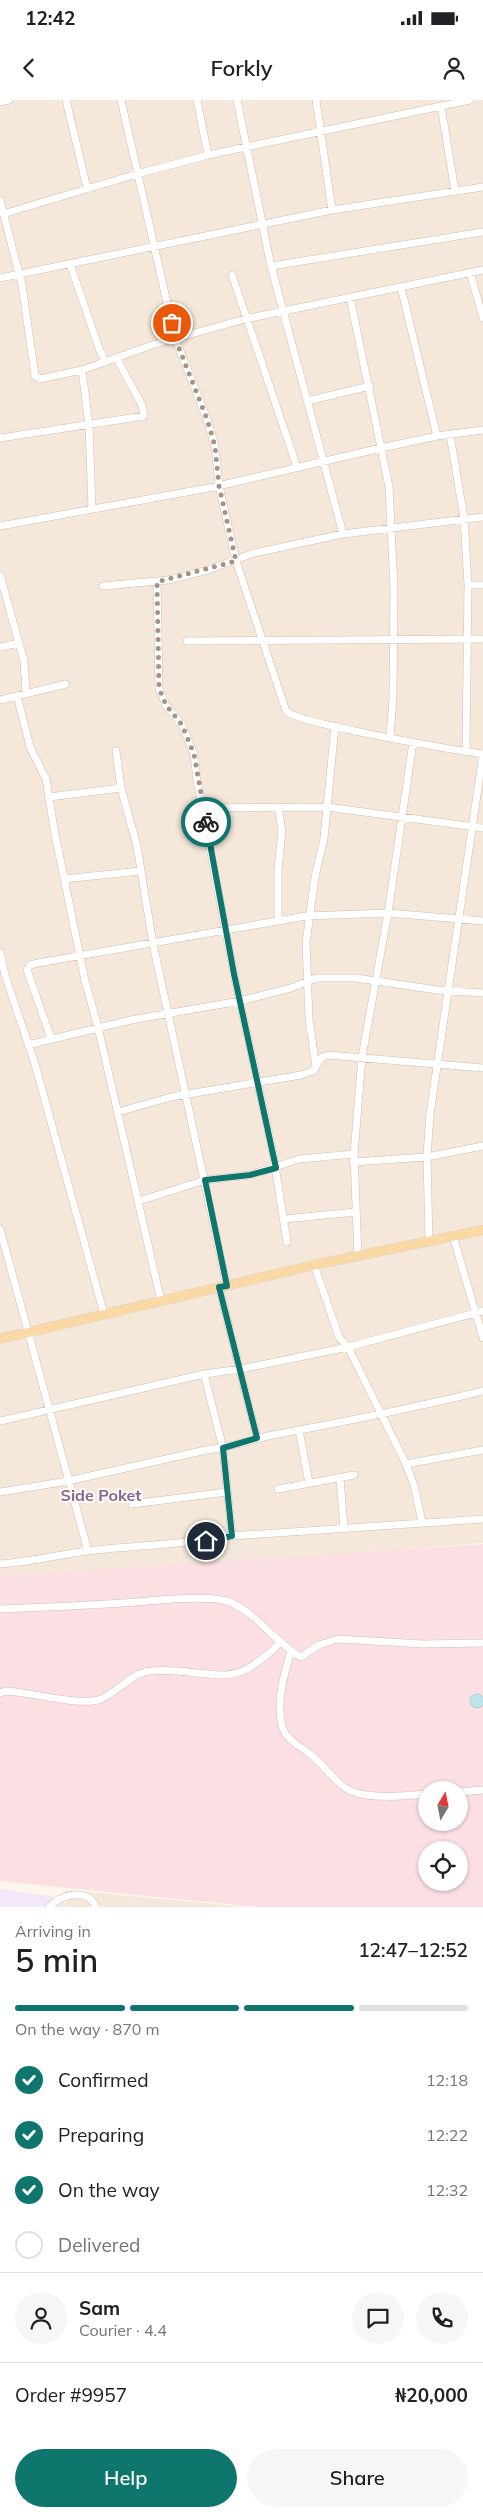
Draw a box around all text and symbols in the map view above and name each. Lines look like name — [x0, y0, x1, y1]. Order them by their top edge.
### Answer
text: 12:42 — [25, 6, 75, 30]
icon: back — [15, 54, 43, 82]
text: Forkly — [210, 54, 273, 82]
icon: person — [440, 54, 468, 82]
pin — [151, 302, 193, 344]
icon: bag — [158, 309, 186, 337]
courier — [181, 797, 231, 847]
icon: bike — [192, 808, 220, 836]
district label: Side Poket — [61, 1485, 141, 1505]
pin — [185, 1520, 227, 1562]
icon: home — [192, 1527, 220, 1555]
north arrow — [418, 1781, 468, 1831]
map controls — [418, 1781, 468, 1891]
button: locate — [418, 1841, 468, 1891]
text: Arriving in — [15, 1921, 91, 1941]
text: 12:47–12:52 — [358, 1938, 468, 1962]
text: 5 min — [15, 1940, 98, 1980]
text: On the way · 870 m — [15, 2019, 160, 2039]
icon: check — [15, 2066, 43, 2094]
text: Confirmed — [58, 2068, 149, 2092]
text: 12:18 — [426, 2070, 468, 2090]
icon: check — [15, 2121, 43, 2149]
text: Preparing — [58, 2123, 144, 2147]
text: 12:22 — [426, 2125, 468, 2145]
icon: check — [15, 2176, 43, 2204]
text: On the way — [58, 2178, 160, 2202]
text: 12:32 — [426, 2180, 468, 2200]
text: Delivered — [58, 2233, 140, 2257]
button: person — [15, 2292, 67, 2344]
button: chat — [352, 2292, 404, 2344]
button: phone — [416, 2292, 468, 2344]
text: Sam — [79, 2296, 120, 2320]
text: Courier · 4.4 — [79, 2320, 167, 2340]
text: Order #9957 — [15, 2383, 127, 2407]
text: ₦20,000 — [395, 2383, 468, 2407]
button: Help — [15, 2449, 237, 2507]
button: Share — [247, 2449, 468, 2507]

